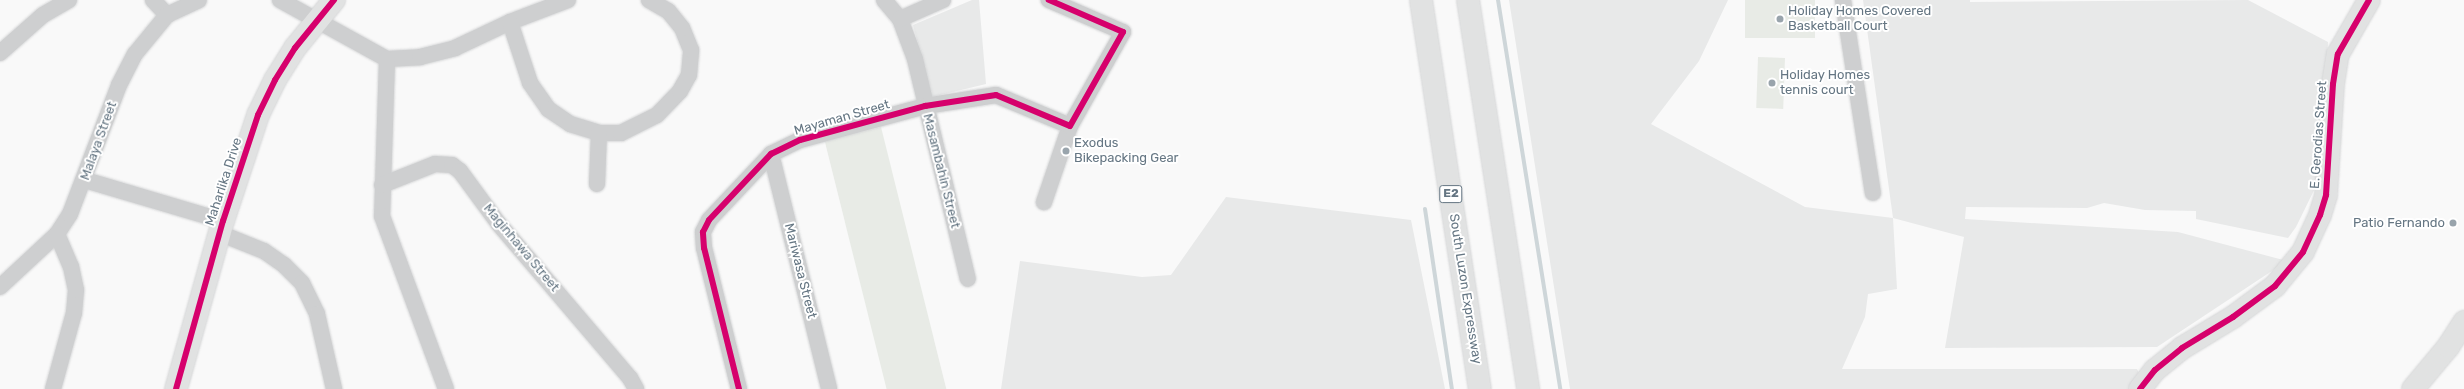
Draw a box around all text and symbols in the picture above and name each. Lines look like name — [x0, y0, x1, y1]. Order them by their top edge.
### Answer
place label: Holiday Homes Covered Basketball Court — [1788, 4, 1932, 35]
marker: Holiday Homes Covered Basketball Court — [1775, 14, 1785, 24]
place label: Holiday Homes tennis court — [1780, 68, 1870, 99]
marker: Holiday Homes tennis court — [1767, 78, 1777, 88]
street label: E. Gerodias Street — [2307, 80, 2331, 190]
street label: Mayaman Street — [792, 97, 892, 139]
street label: Malaya Street — [78, 100, 120, 182]
street label: Masambahin Street — [919, 112, 963, 230]
street label: Maharlika Drive — [202, 136, 246, 228]
place label: Exodus Bikepacking Gear — [1074, 136, 1179, 167]
marker: Exodus Bikepacking Gear — [1061, 146, 1071, 156]
road number: E2 — [1439, 184, 1463, 204]
street label: Maginhawa Street — [480, 201, 562, 295]
street label: South Luzon Expressway — [1445, 213, 1485, 365]
place label: Patio Fernando — [2353, 215, 2445, 231]
marker: Patio Fernando — [2448, 218, 2458, 228]
street label: Mariwasa Street — [781, 222, 819, 320]

